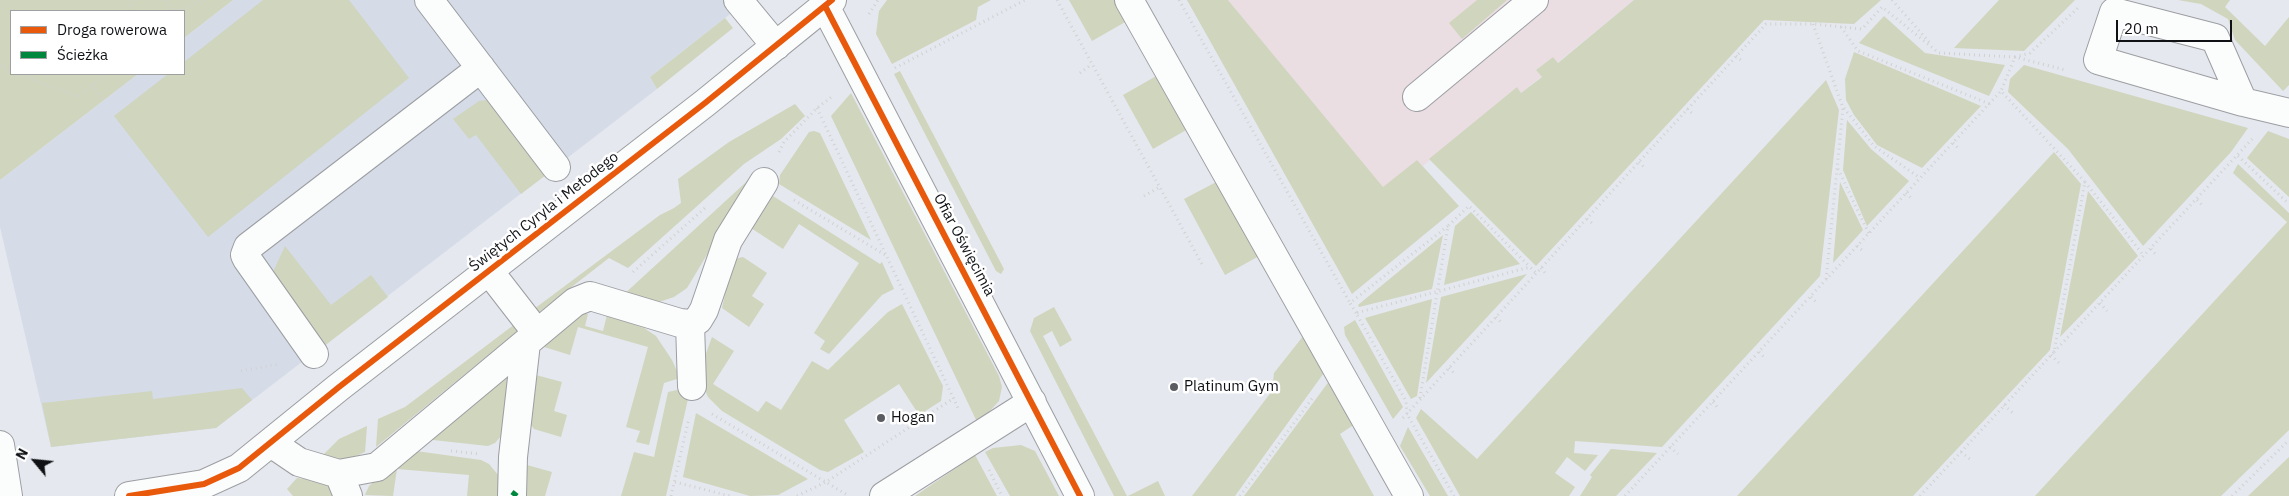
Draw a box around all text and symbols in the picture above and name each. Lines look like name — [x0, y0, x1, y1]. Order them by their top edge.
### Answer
legend — [10, 10, 185, 75]
scale bar — [2119, 10, 2235, 42]
text: 20 m — [2124, 19, 2159, 38]
text: Droga rowerowa — [57, 20, 167, 39]
text: Ścieżka — [57, 45, 108, 64]
street label: Świętych Cyryla i Metodego — [466, 148, 622, 276]
street label: Ofiar Oświęcimia — [929, 191, 999, 299]
place label: Platinum Gym — [1184, 378, 1279, 396]
marker: Platinum Gym — [1168, 381, 1180, 393]
place label: Hogan — [891, 409, 934, 427]
marker: Hogan — [875, 412, 887, 424]
north arrow — [10, 436, 60, 486]
text: N — [11, 445, 32, 463]

